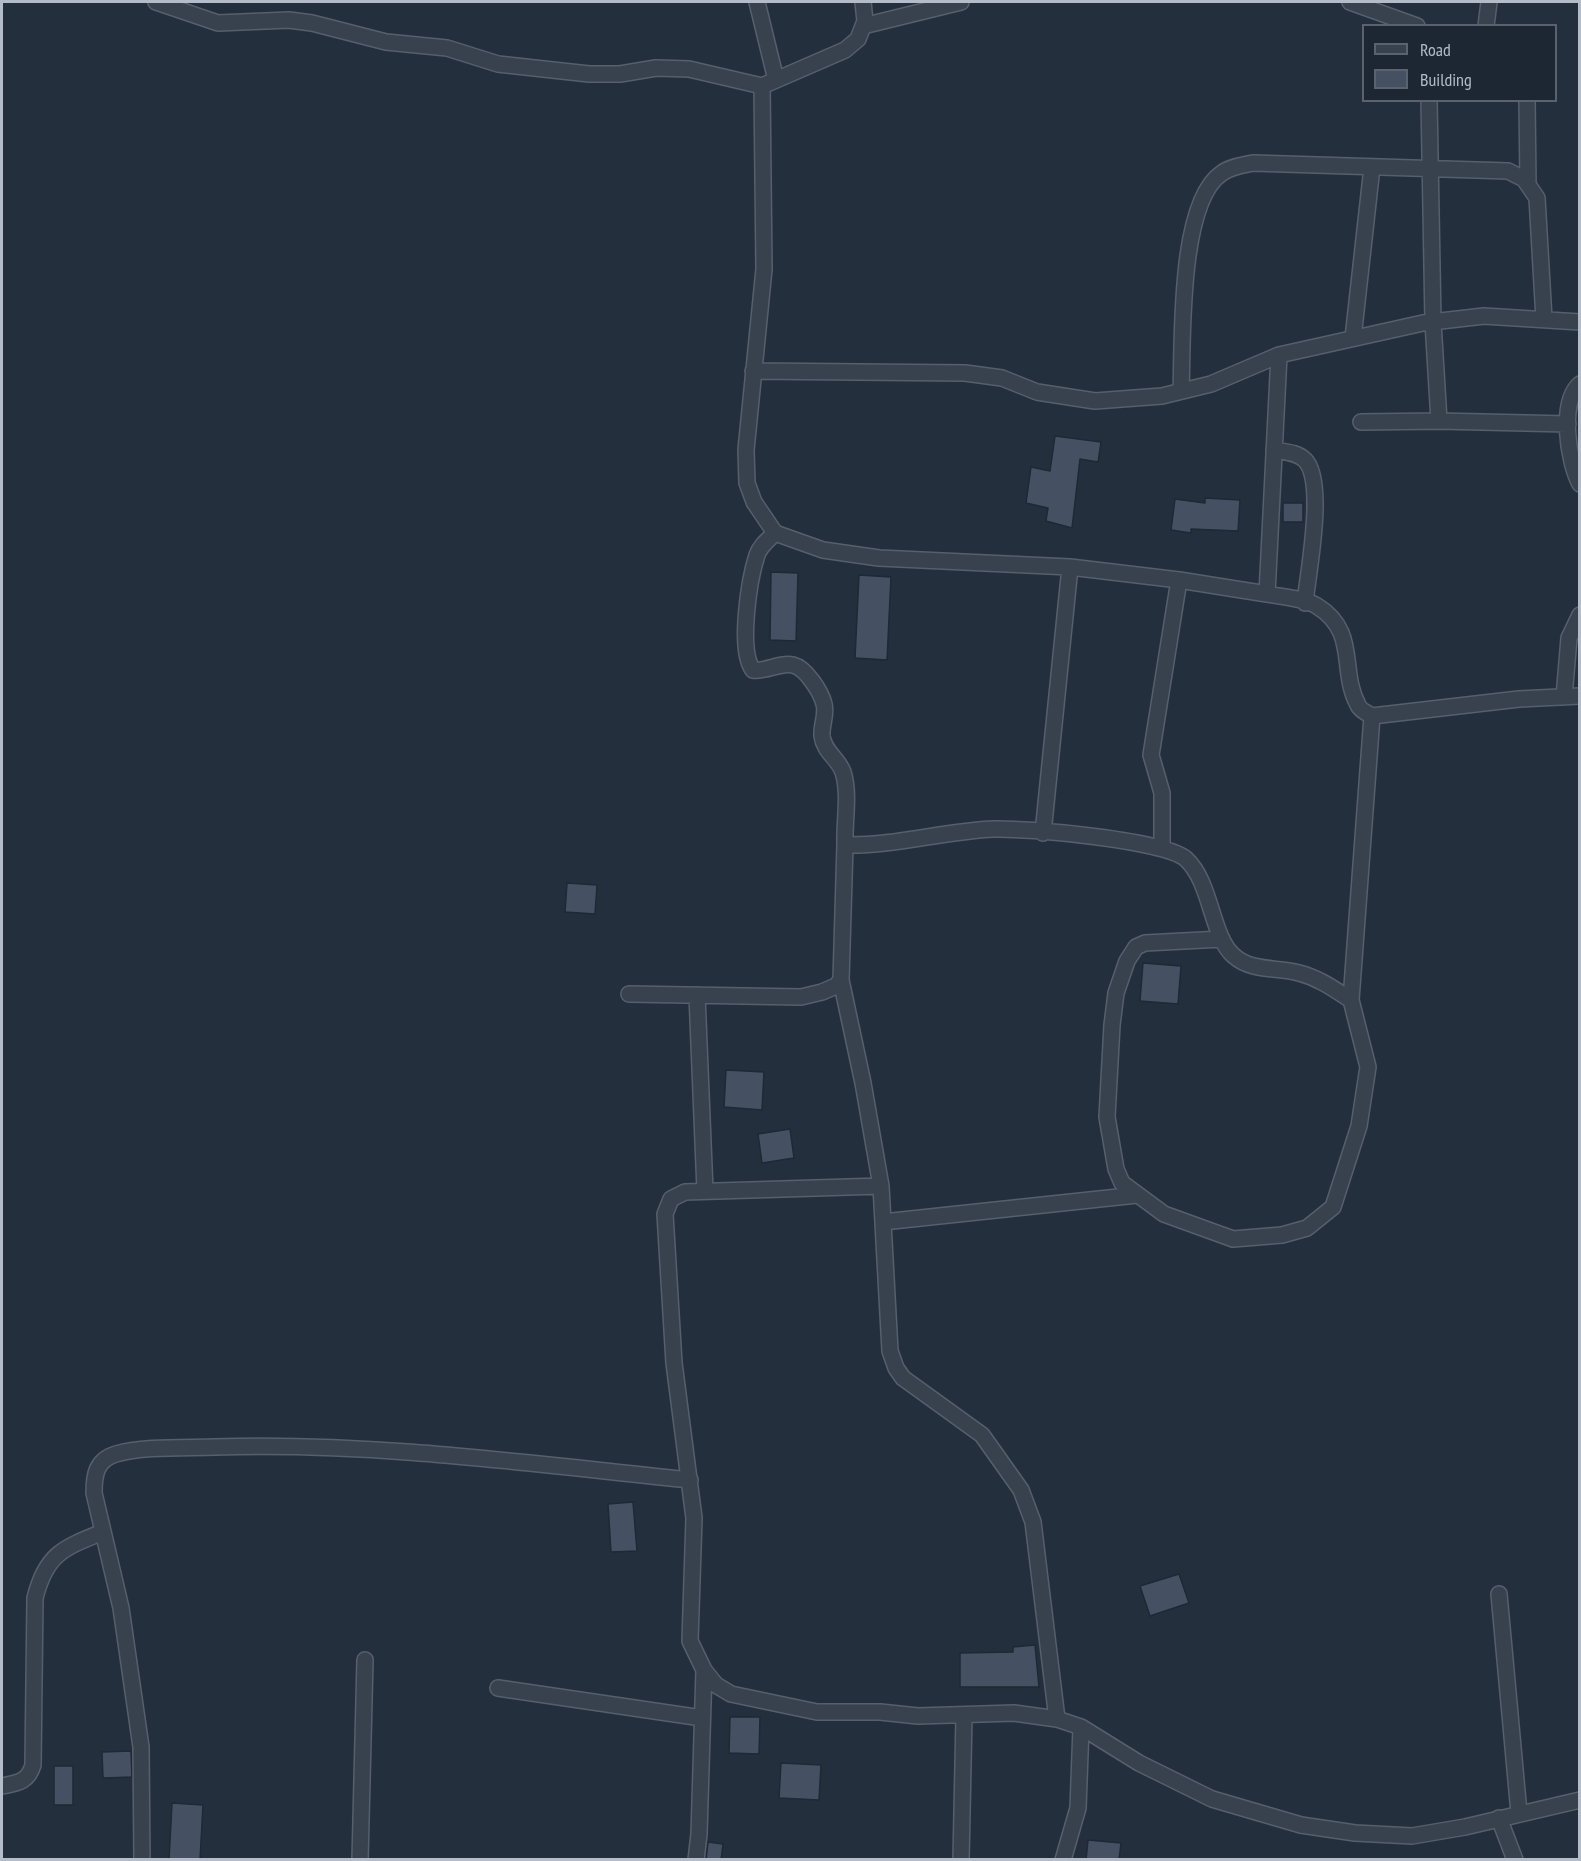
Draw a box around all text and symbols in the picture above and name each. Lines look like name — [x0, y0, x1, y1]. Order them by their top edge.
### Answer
legend — [1362, 24, 1557, 102]
text: Road — [1420, 38, 1451, 61]
text: Building — [1420, 68, 1472, 91]

